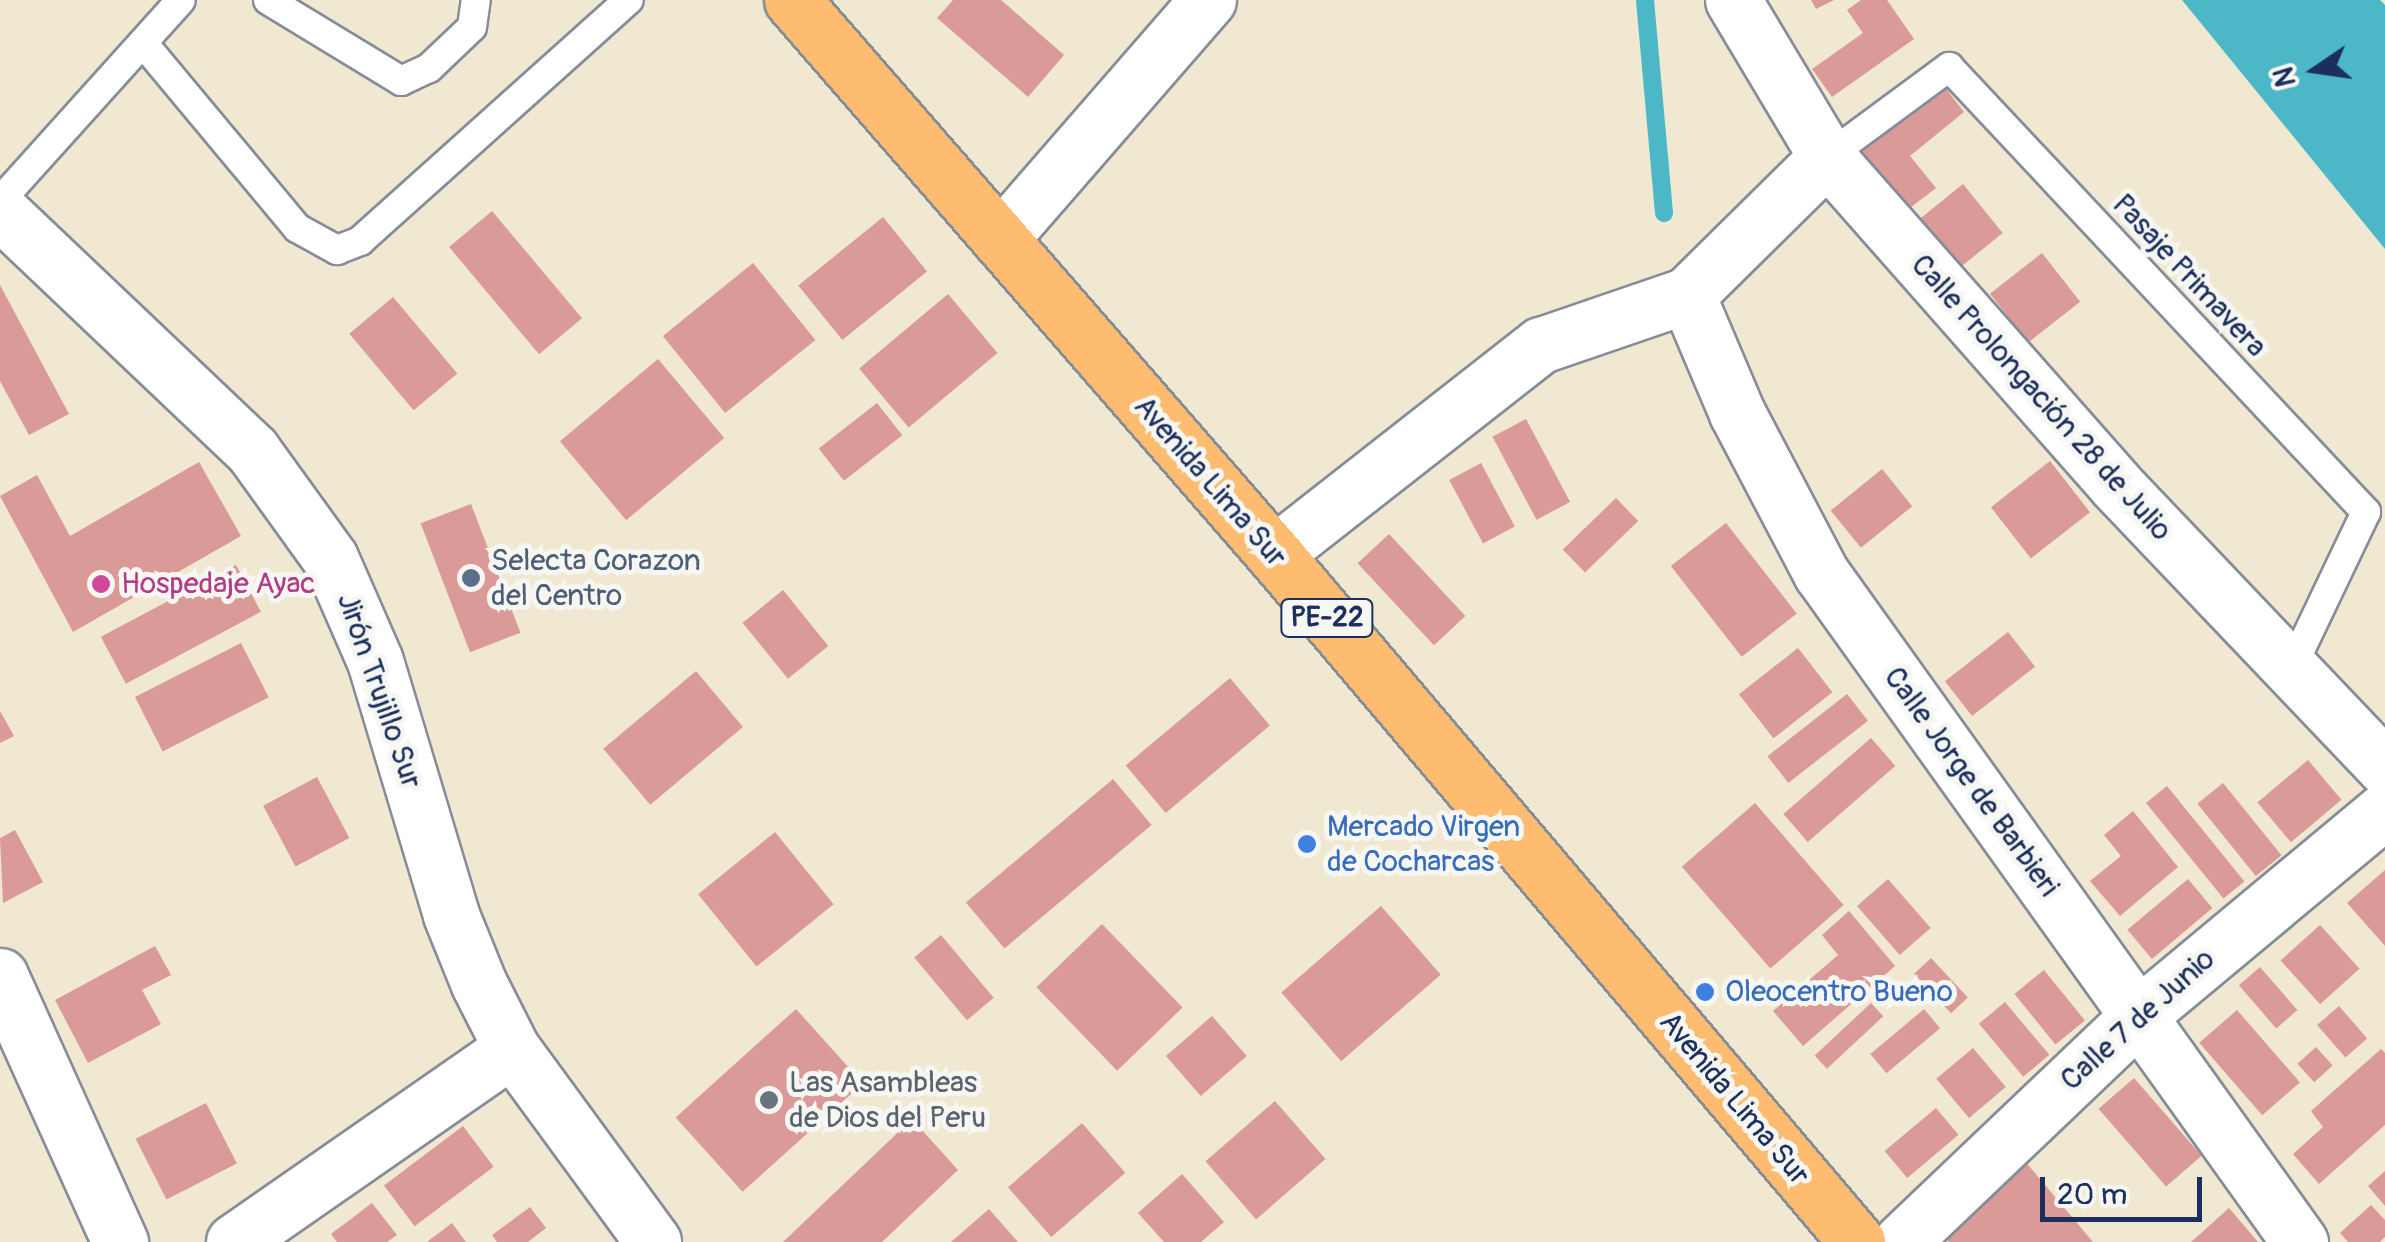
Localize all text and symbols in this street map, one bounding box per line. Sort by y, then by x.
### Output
north arrow [2265,20,2365,120]
text: N [2266,64,2304,90]
street label: Pasaje Primavera [2104,187,2274,365]
street label: Calle Prolongación 28 de Julio [1903,248,2179,548]
street label: Avenida Lima Sur [1126,389,1294,575]
place label: Selecta Corazon del Centro [491,543,701,614]
place label: Hospedaje Ayac [121,566,316,602]
marker: Selecta Corazon del Centro [460,567,482,589]
marker: Hospedaje Ayac [90,573,112,595]
street label: Jirón Trujillo Sur [329,589,429,793]
road number: PE-22 [1280,595,1374,641]
street label: Calle Jorge de Barbieri [1876,660,2066,904]
place label: Mercado Virgen de Cocharcas [1327,809,1520,880]
marker: Mercado Virgen de Cocharcas [1296,833,1318,855]
street label: Calle 7 de Junio [2054,942,2222,1098]
place label: Oleocentro Bueno [1725,974,1953,1010]
marker: Oleocentro Bueno [1694,981,1716,1003]
street label: Avenida Lima Sur [1651,1005,1817,1193]
place label: Las Asambleas de Dios del Peru [789,1065,986,1136]
marker: Las Asambleas de Dios del Peru [758,1089,780,1111]
scale bar [2045,1157,2208,1219]
text: 20 m [2057,1176,2127,1213]

